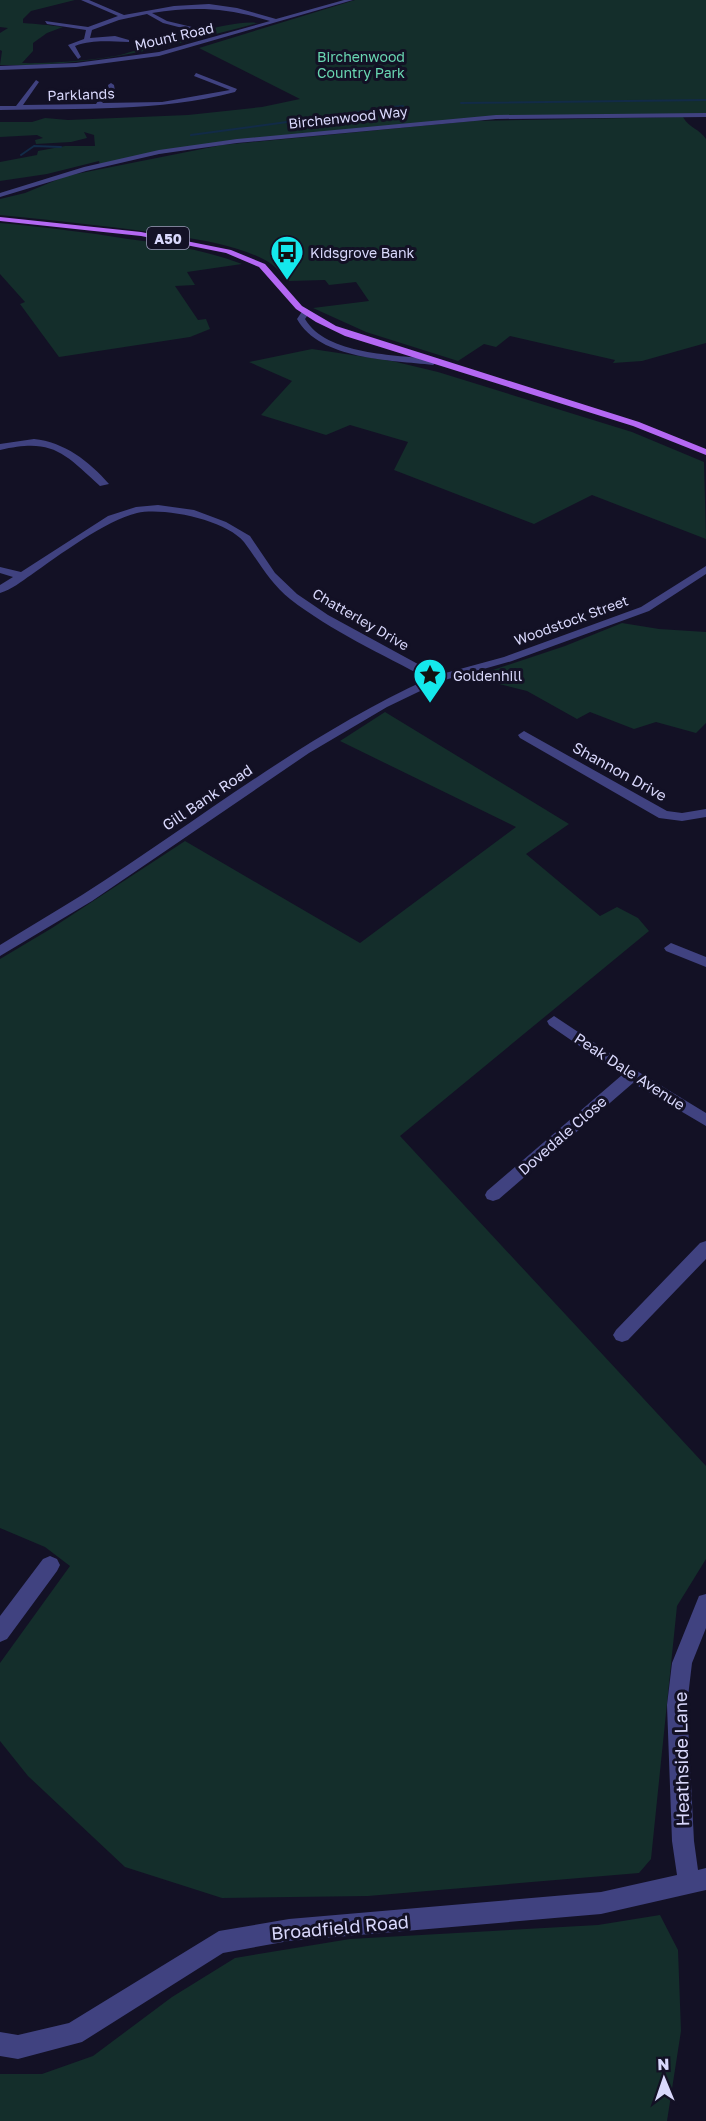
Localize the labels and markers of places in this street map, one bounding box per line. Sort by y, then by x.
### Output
bus stop icon: Kidsgrove Bank [269,234,305,281]
place label: Kidsgrove Bank [310,244,415,261]
place icon: Goldenhill [412,657,448,704]
place label: Goldenhill [453,667,522,684]

